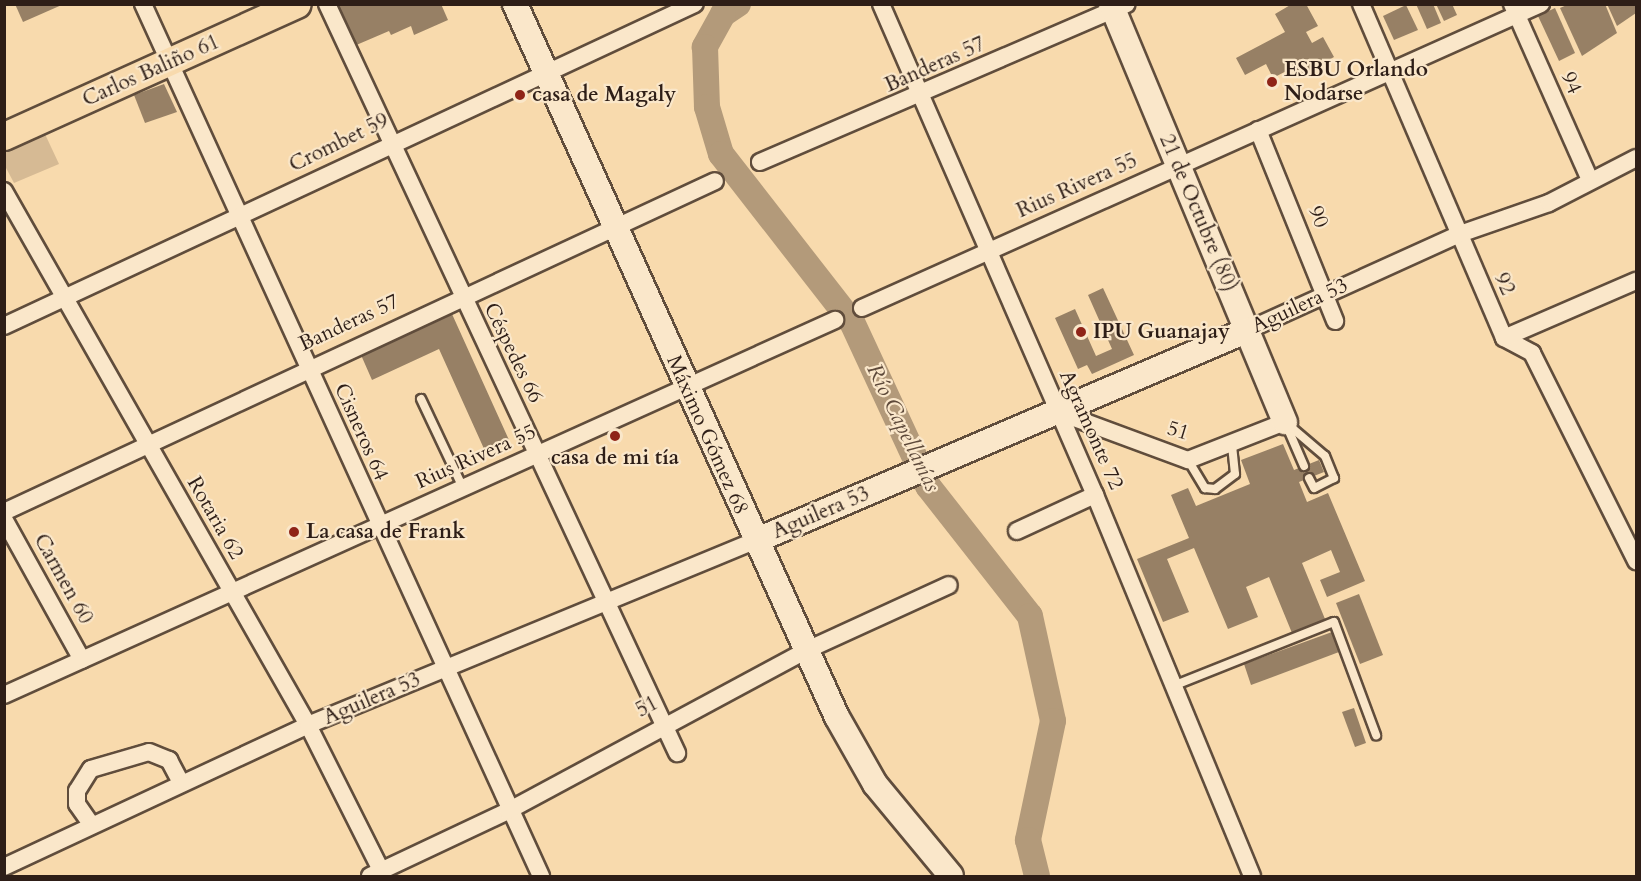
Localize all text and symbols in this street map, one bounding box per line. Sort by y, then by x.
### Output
street label: Carlos Baliño 61 [79,30,223,112]
street label: Banderas 57 [881,32,989,98]
place label: ESBU Orlando Nodarse [1284,57,1428,107]
street label: 94 [1555,68,1587,98]
marker: ESBU Orlando Nodarse [1265,75,1279,89]
place label: casa de Magaly [532,82,676,108]
marker: casa de Magaly [513,88,527,102]
street label: Crombet 59 [285,108,393,178]
street label: 21 de Octubre (80) [1154,131,1242,295]
street label: Rius Rivera 55 [1013,148,1141,224]
street label: 90 [1302,202,1334,232]
street label: 92 [1488,269,1520,299]
street label: Aguilera 53 [1248,273,1352,339]
street label: Banderas 57 [295,289,403,357]
street label: Céspedes 66 [478,299,548,407]
place label: IPU Guanajay [1093,319,1230,345]
marker: IPU Guanajay [1074,325,1088,339]
street label: Máximo Gómez 68 [661,351,753,519]
water label: Río Capellanías [861,360,945,496]
street label: Agramonte 72 [1053,366,1129,494]
street label: Cisneros 64 [328,380,394,484]
street label: 51 [1164,416,1192,446]
street label: Rius Rivera 55 [412,419,540,495]
marker: casa de mi tía [608,429,622,443]
place label: casa de mi tía [551,445,679,471]
street label: Rotaria 62 [181,472,249,564]
street label: Aguilera 53 [769,481,873,545]
place label: La casa de Frank [306,519,465,545]
marker: La casa de Frank [287,525,301,539]
street label: Carmen 60 [28,530,98,628]
street label: Aguilera 53 [320,667,424,731]
street label: 51 [632,691,662,723]

